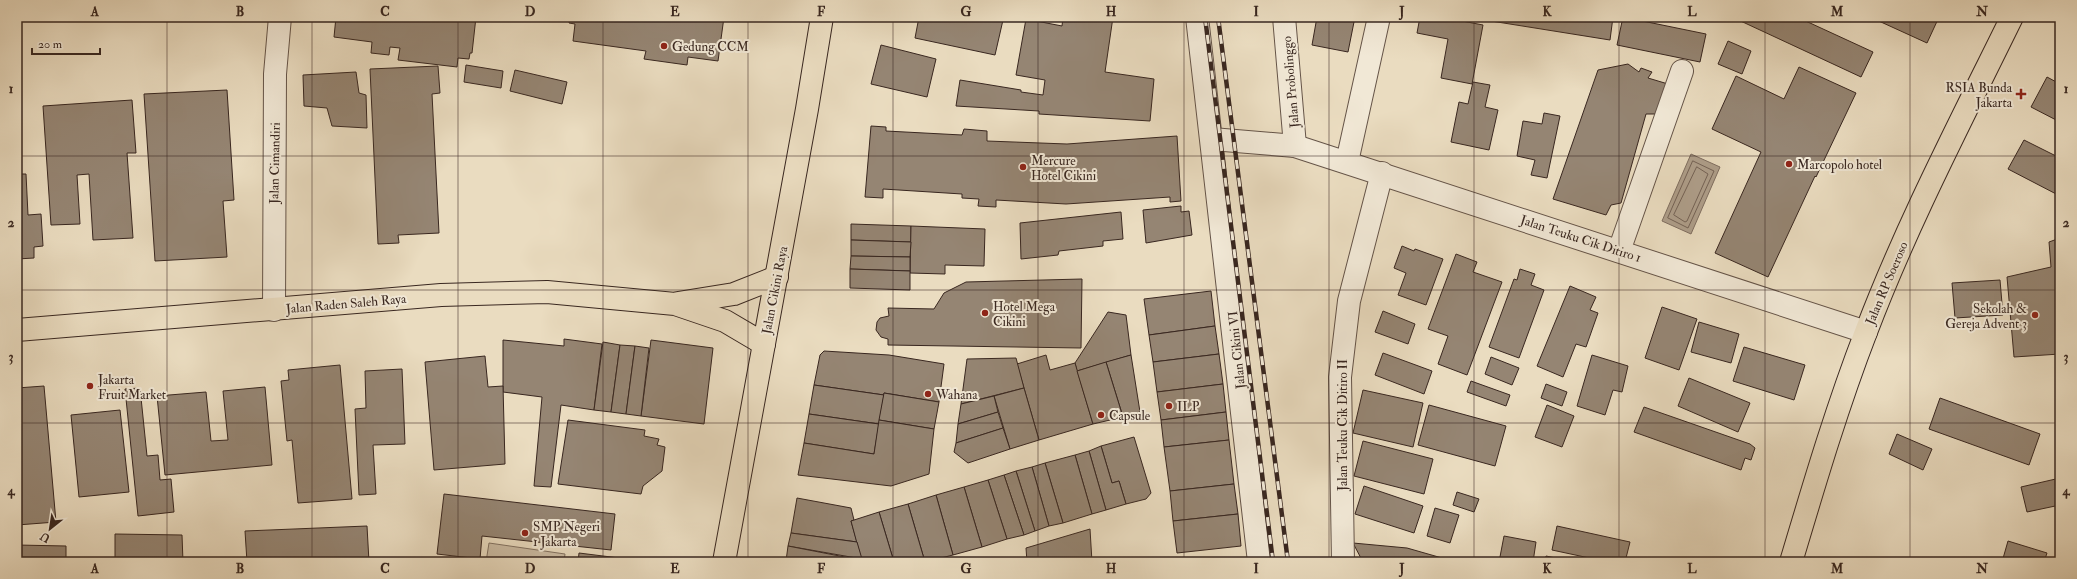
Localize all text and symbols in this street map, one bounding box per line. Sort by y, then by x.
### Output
text: A [90,4,100,20]
text: B [236,4,244,20]
text: C [380,4,390,20]
text: D [525,4,536,20]
text: E [670,4,680,20]
text: F [817,4,826,20]
text: G [961,4,972,20]
text: H [1106,4,1117,20]
text: I [1253,4,1259,20]
text: J [1398,4,1405,21]
text: K [1542,4,1552,20]
text: L [1687,4,1697,20]
text: M [1830,4,1844,20]
text: N [1975,4,1988,20]
scale bar [32,30,100,56]
street label: Jalan Probolinggo [1279,35,1303,129]
text: 20 m [38,37,63,52]
place label: Gedung CCM [672,39,749,55]
marker: Gedung CCM [659,41,669,51]
place label: RSIA Bunda Jakarta [1946,80,2013,111]
text: 1 [9,81,14,97]
text: 1 [2064,81,2069,97]
marker: RSIA Bunda Jakarta [2015,88,2027,100]
street label: Jalan Cimandiri [266,122,284,205]
place label: Mercure Hotel Cikini [1031,153,1097,184]
place label: Marcopolo hotel [1797,157,1883,174]
marker: Marcopolo hotel [1784,159,1794,169]
marker: Mercure Hotel Cikini [1018,162,1028,172]
street label: Jalan Teuku Cik Ditiro 1 [1517,212,1643,266]
text: 2 [8,215,15,231]
text: 2 [2063,215,2070,231]
street label: Jalan RP Soeroso [1862,239,1912,328]
street label: Jalan Cikini Raya [758,244,792,337]
street label: Jalan Raden Saleh Raya [284,291,408,318]
place label: Hotel Mega Cikini [993,299,1056,330]
place label: Sekolah & Gereja Advent 3 [1945,301,2027,332]
marker: Hotel Mega Cikini [980,308,990,318]
street label: Jalan Cikini VI [1225,310,1249,391]
marker: Sekolah & Gereja Advent 3 [2030,310,2040,320]
text: 3 [9,349,14,365]
text: 3 [2064,349,2069,365]
street label: Jalan Teuku Cik Ditiro II [1335,359,1351,492]
place label: Jakarta Fruit Market [97,372,166,403]
marker: Jakarta Fruit Market [85,381,95,391]
place label: Wahana [935,387,978,403]
marker: Wahana [923,389,933,399]
place label: ILP [1177,399,1200,415]
marker: ILP [1164,401,1174,411]
place label: Capsule [1109,408,1151,425]
marker: Capsule [1096,410,1106,420]
text: 4 [6,483,15,499]
text: 4 [2061,483,2070,499]
north arrow [30,509,70,549]
place label: SMP Negeri 1 Jakarta [533,519,601,550]
marker: SMP Negeri 1 Jakarta [520,528,530,538]
text: U [37,529,52,545]
text: A [90,561,100,577]
text: B [236,561,244,577]
text: C [380,561,390,577]
text: D [525,561,536,577]
text: E [670,561,680,577]
text: F [817,561,826,577]
text: G [961,561,972,577]
text: H [1106,561,1117,577]
text: I [1253,561,1259,577]
text: J [1398,561,1405,578]
text: K [1542,561,1552,577]
text: L [1687,561,1697,577]
text: M [1830,561,1844,577]
text: N [1975,561,1988,577]

